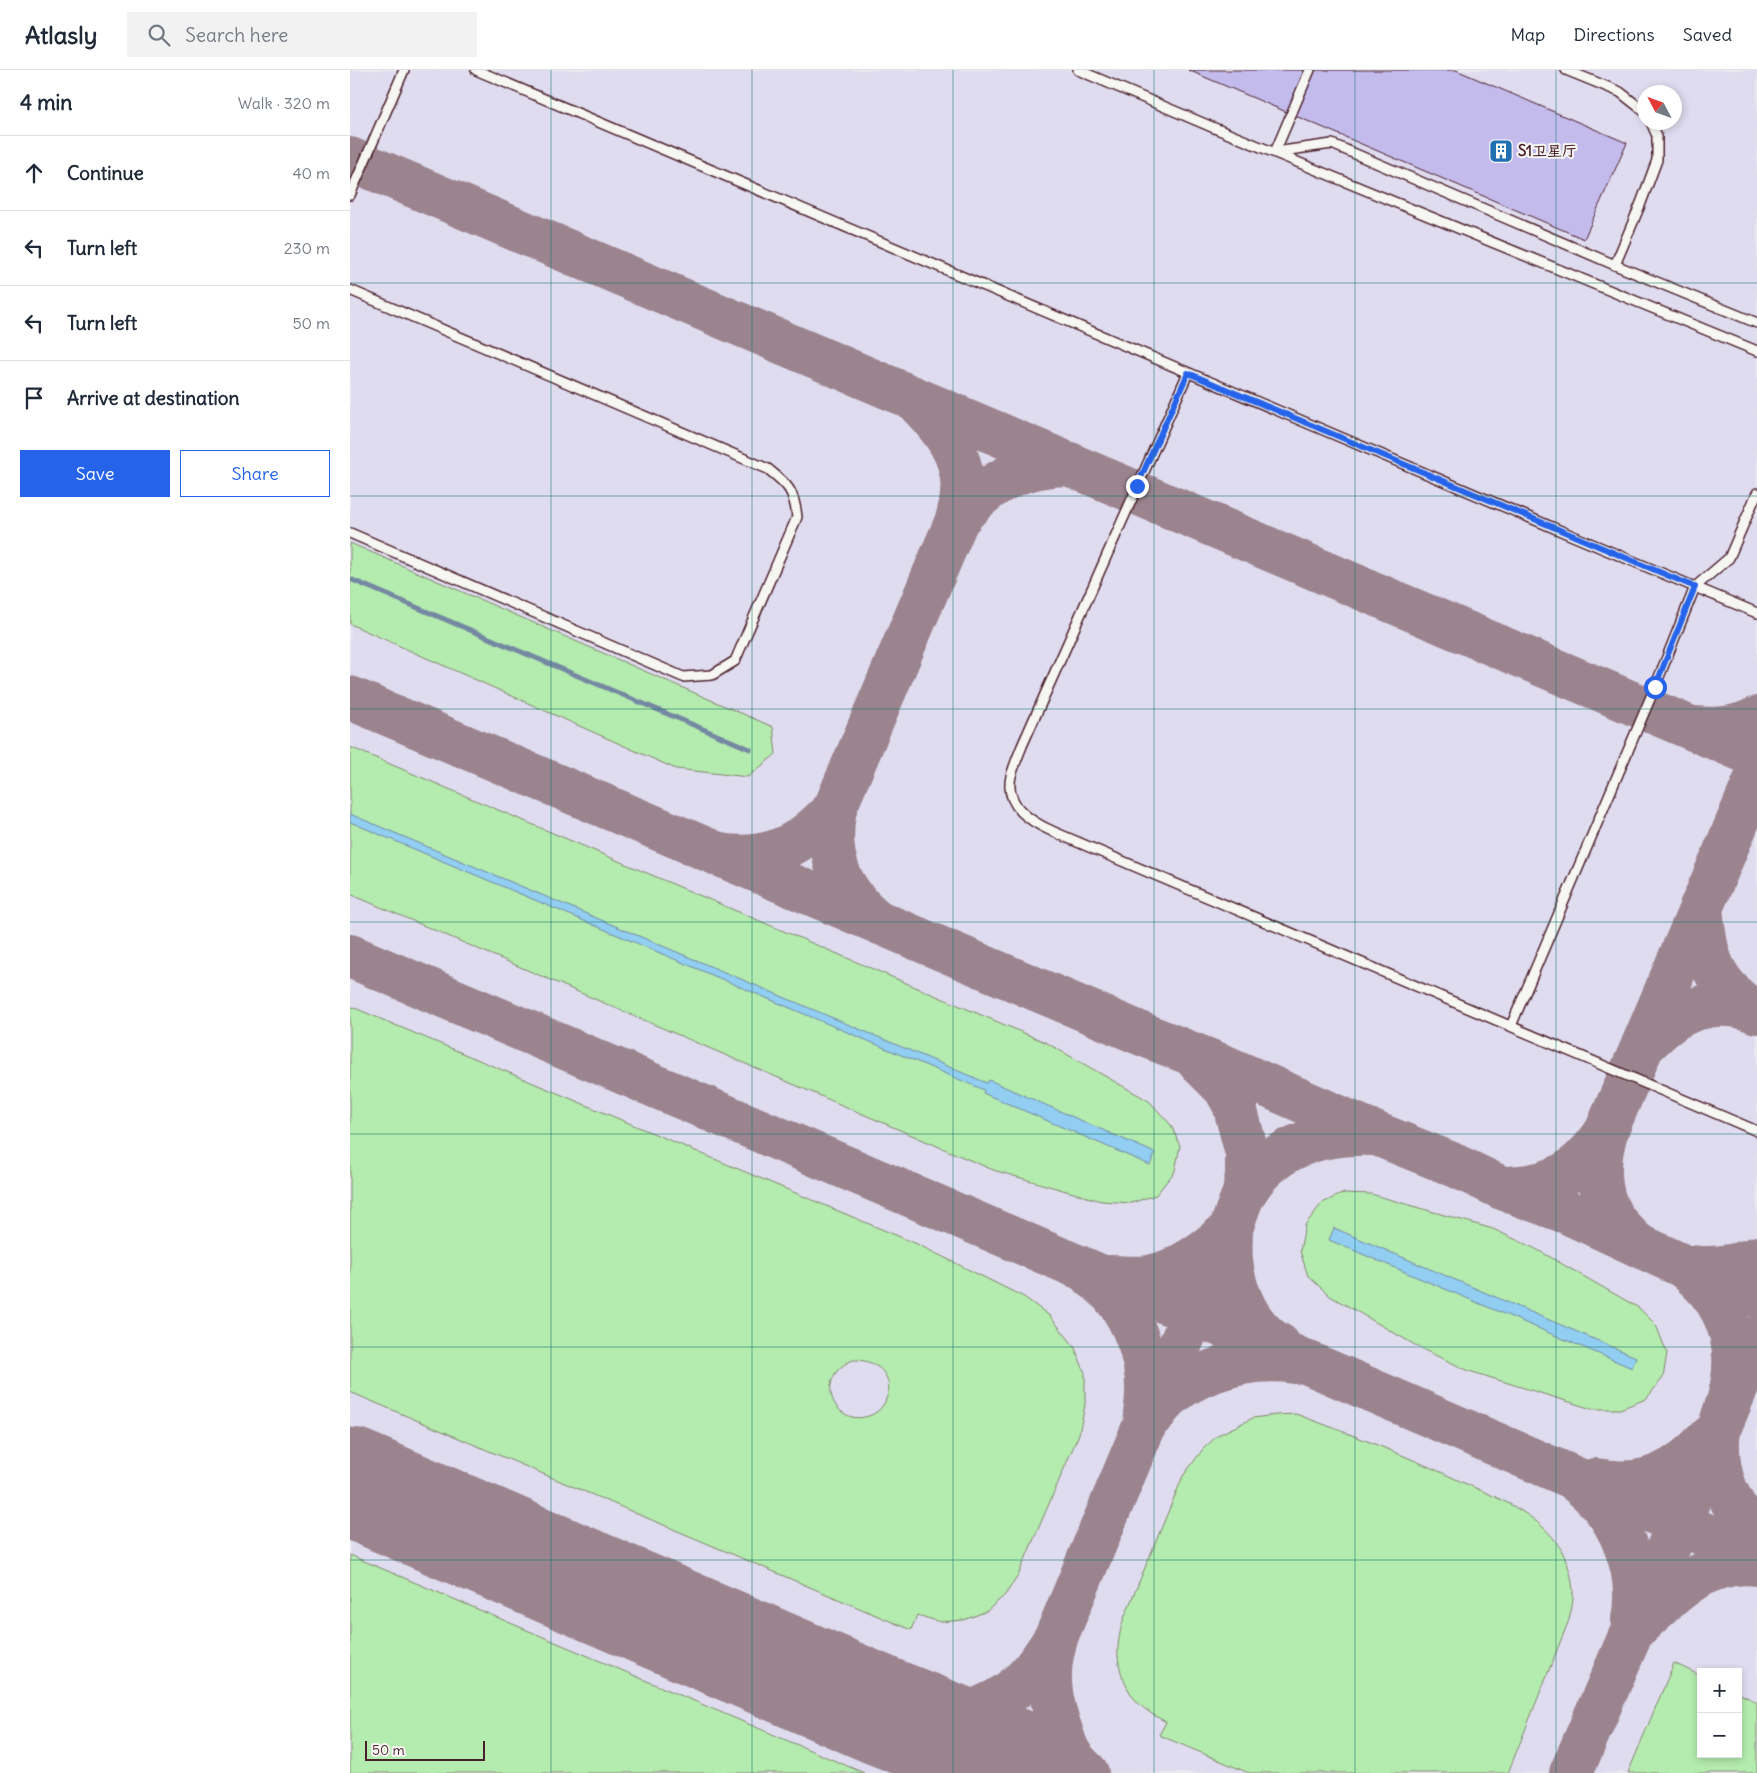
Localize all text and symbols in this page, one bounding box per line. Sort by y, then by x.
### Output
search box [127,12,477,57]
text: Atlasly [25,20,97,50]
icon: search [145,21,173,49]
text: Search here [185,23,288,47]
text: Map [1510,23,1545,46]
text: Directions [1573,23,1655,46]
text: Saved [1683,23,1732,46]
north arrow [1637,85,1682,130]
text: 4 min [20,89,72,116]
text: Walk · 320 m [238,93,330,113]
building icon: S1卫星厅 [1488,138,1514,164]
place label: S1卫星厅 [1518,141,1577,160]
icon: ahead [20,159,48,187]
text: Continue [67,161,144,185]
text: 40 m [292,163,330,183]
icon: left [20,234,48,262]
text: Turn left [67,236,137,260]
text: 230 m [284,238,330,258]
icon: left [20,309,48,337]
text: Turn left [67,311,137,335]
text: 50 m [292,313,330,333]
icon: arrive [20,384,48,412]
text: Arrive at destination [67,386,240,410]
button: Save [20,450,170,497]
button: Share [180,450,330,497]
route end [1126,475,1149,498]
route start [1644,676,1667,699]
map controls [1697,1668,1742,1758]
button: + [1697,1668,1742,1713]
button: − [1697,1713,1742,1758]
scale bar [365,1738,485,1761]
text: 50 m [372,1741,405,1759]

